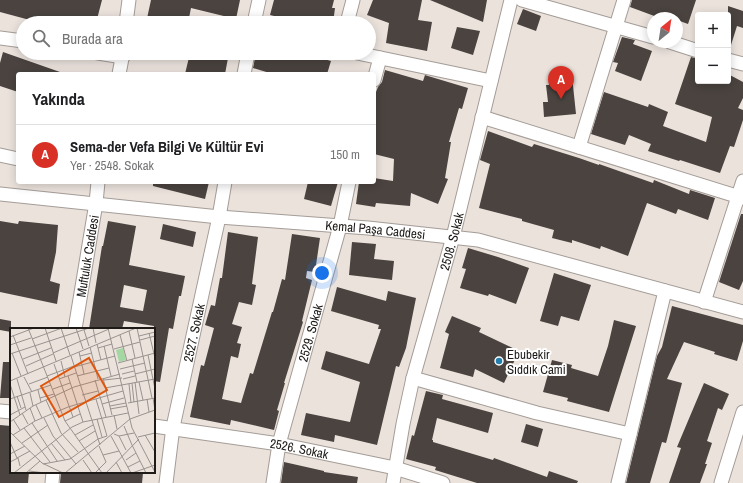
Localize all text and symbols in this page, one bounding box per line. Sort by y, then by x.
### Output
north arrow [647,12,683,48]
map controls [695,12,731,84]
button: + [695,12,731,48]
search box [16,16,376,60]
icon: search [30,27,52,49]
text: Burada ara [62,28,123,49]
button: − [695,48,731,84]
pin: A [548,66,574,99]
text: Yakında [32,87,85,110]
text: Sema-der Vefa Bilgi Ve Kültür Evi [70,136,264,157]
text: A [41,146,49,163]
text: 150 m [330,146,360,163]
text: Yer · 2548. Sokak [70,157,154,174]
street label: 2508. Sokak [435,210,467,272]
street label: Muftuluk Caddesi [72,214,102,298]
street label: Kemal Paşa Caddesi [325,216,426,243]
your location [312,263,332,283]
street label: 2527. Sokak [179,301,208,363]
street label: 2529. Sokak [294,301,326,364]
inset map [10,328,155,473]
place label: Ebubekir Sıddık Cami [507,346,566,378]
marker: Ebubekir Sıddık Cami [494,356,504,366]
street label: 2526. Sokak [269,434,331,463]

